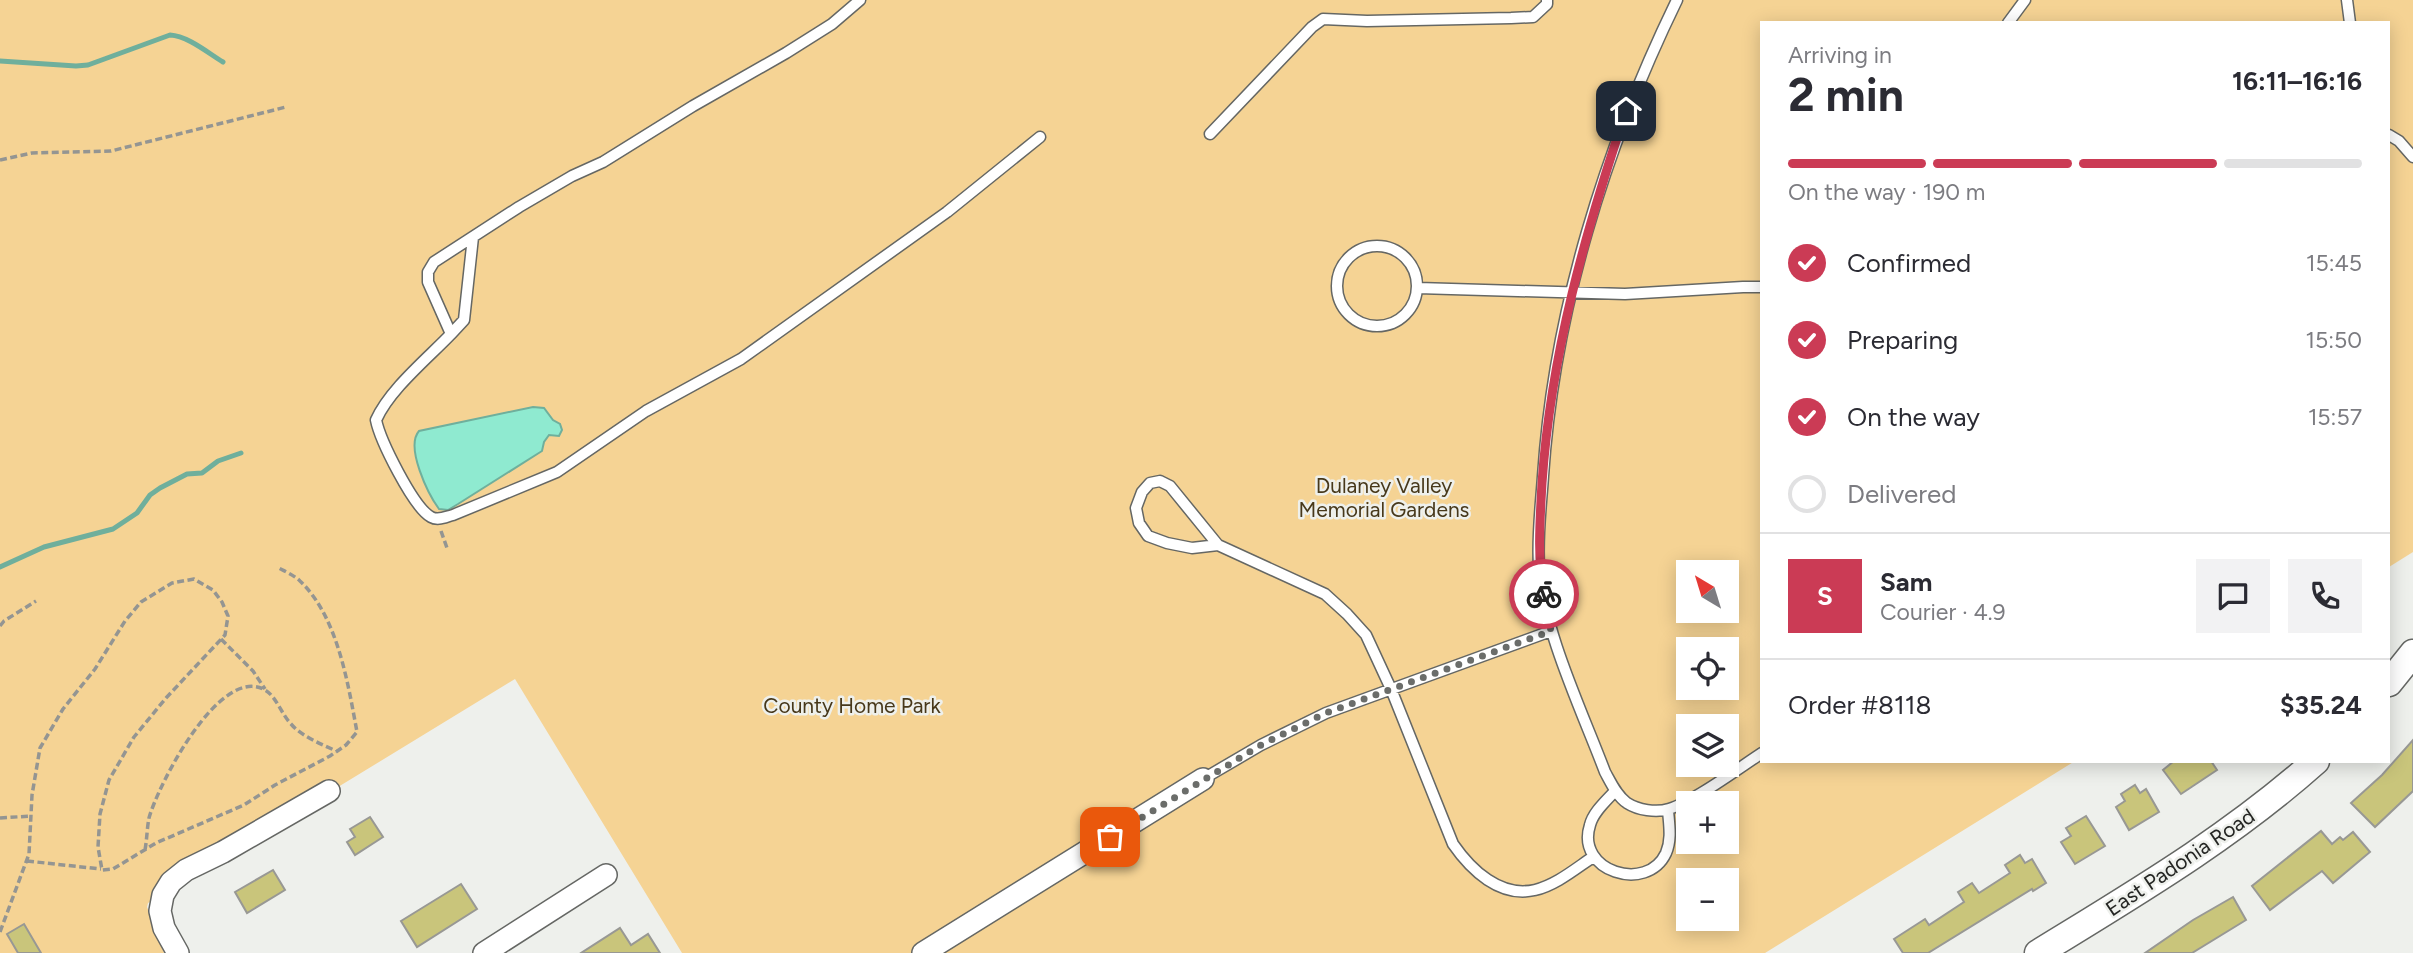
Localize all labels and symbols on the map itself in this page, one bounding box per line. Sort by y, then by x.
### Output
pin [1596,81,1656,141]
park label: Dulaney Valley Memorial Gardens [1299,473,1469,522]
courier [1509,559,1579,629]
north arrow [1676,560,1740,623]
park label: County Home Park [763,693,941,718]
street label: East Padonia Road [2101,803,2259,921]
pin [1080,807,1140,867]

